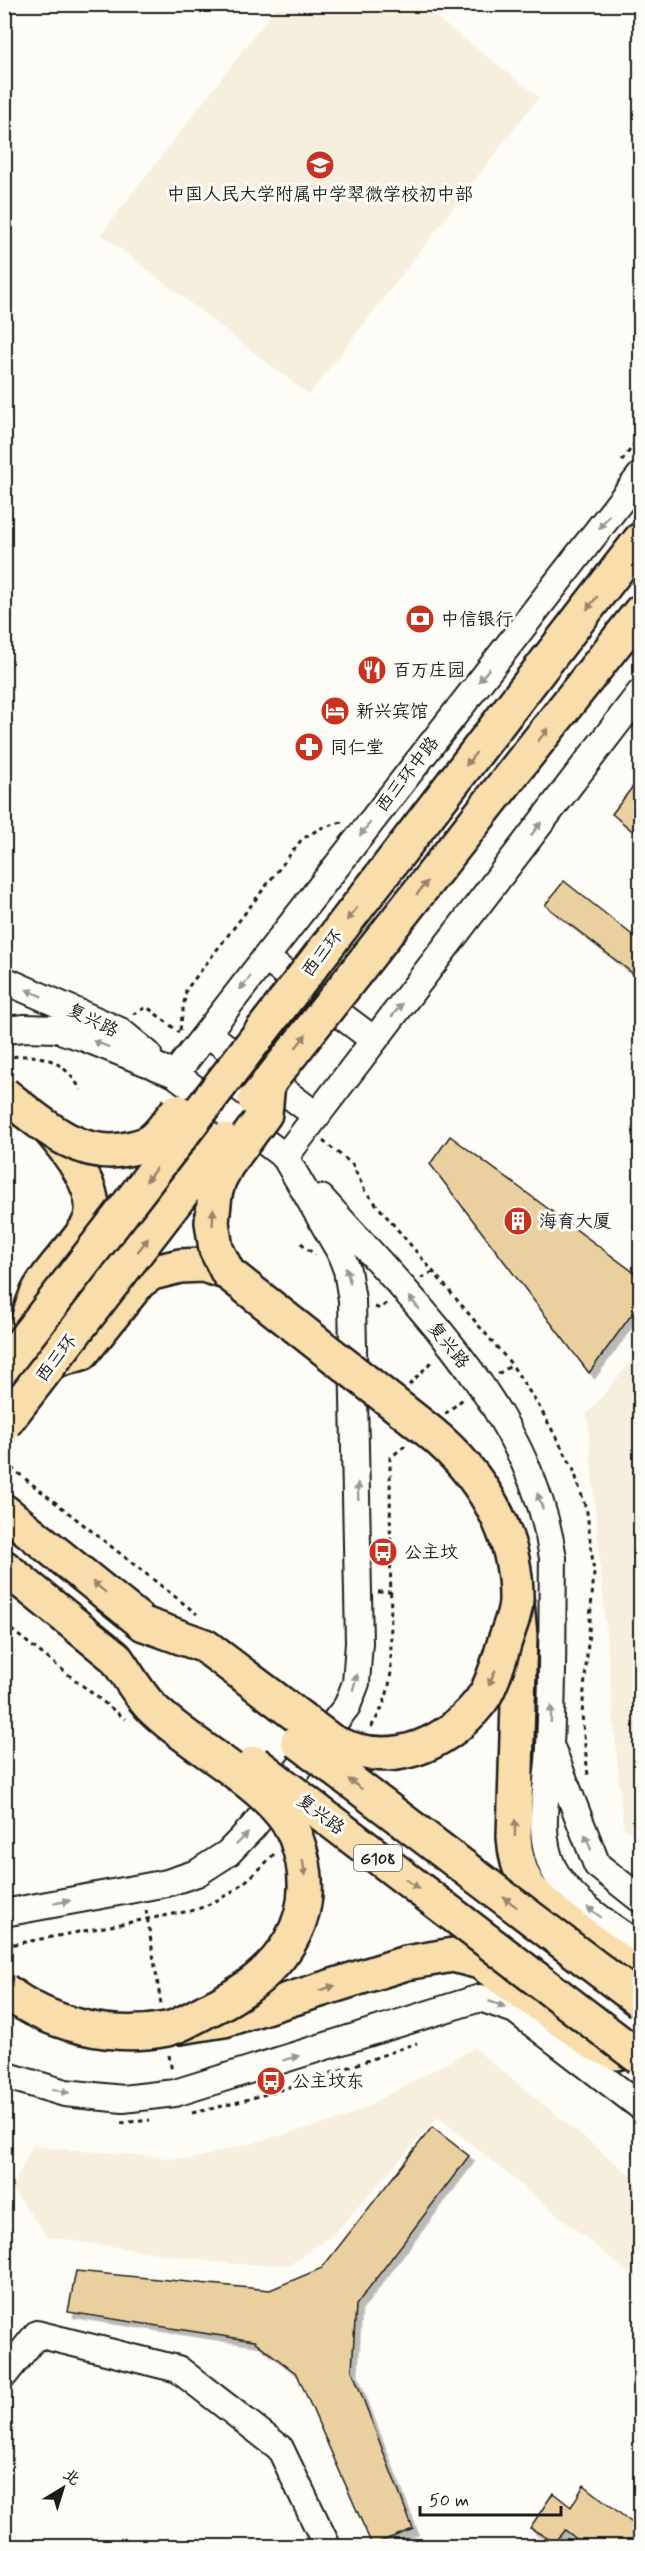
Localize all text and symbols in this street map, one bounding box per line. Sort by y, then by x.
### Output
school or university icon: 中国人民大学附属中学翠微学校初中部 [304,149,336,181]
place label: 中国人民大学附属中学翠微学校初中部 [167,183,473,207]
one-way arrow [599,514,611,529]
one-way arrow [585,595,598,611]
bank icon: 中信银行 [404,603,436,635]
place label: 中信银行 [441,608,513,632]
restaurant icon: 百万庄园 [356,654,388,686]
place label: 百万庄园 [393,659,465,683]
one-way arrow [479,668,491,683]
hotel icon: 新兴宾馆 [319,695,351,727]
place label: 新兴宾馆 [356,700,428,724]
one-way arrow [537,727,550,743]
pharmacy icon: 同仁堂 [293,731,325,763]
street label: 西三环中路 [371,732,445,817]
place label: 同仁堂 [330,736,384,760]
one-way arrow [464,751,477,767]
one-way arrow [358,821,371,837]
one-way arrow [529,822,541,837]
one-way arrow [416,880,429,896]
one-way arrow [346,905,358,921]
street label: 西三环 [297,925,349,982]
one-way arrow [239,975,252,991]
one-way arrow [25,988,43,998]
street label: 复兴路 [63,998,122,1044]
one-way arrow [390,1003,402,1018]
one-way arrow [295,1033,308,1049]
one-way arrow [92,1039,110,1049]
one-way arrow [145,1167,158,1183]
building icon: 海育大厦 [502,1205,534,1237]
one-way arrow [209,1208,218,1227]
place label: 海育大厦 [539,1210,611,1234]
one-way arrow [137,1237,149,1253]
one-way arrow [343,1266,352,1284]
one-way arrow [408,1296,421,1311]
street label: 复兴路 [422,1317,475,1374]
street label: 西三环 [31,1330,83,1387]
one-way arrow [353,1481,362,1500]
one-way arrow [534,1492,544,1510]
bus stop icon: 公主坟 [367,1536,399,1568]
place label: 公主坟 [404,1541,458,1565]
one-way arrow [91,1581,106,1594]
one-way arrow [487,1670,497,1688]
one-way arrow [351,1673,361,1691]
one-way arrow [546,1704,556,1723]
one-way arrow [347,1778,363,1790]
street label: 复兴路 [292,1789,349,1841]
one-way arrow [510,1818,519,1837]
one-way arrow [234,1832,248,1846]
one-way arrow [583,1833,592,1851]
road number: G108 [354,1845,402,1871]
one-way arrow [300,1858,309,1877]
one-way arrow [404,1877,420,1890]
one-way arrow [503,1896,518,1908]
one-way arrow [53,1897,72,1906]
one-way arrow [586,1907,601,1919]
one-way arrow [318,1983,336,1992]
one-way arrow [488,2000,506,2009]
one-way arrow [282,2052,300,2062]
bus stop icon: 公主坟东 [255,2065,287,2097]
place label: 公主坟东 [292,2070,364,2094]
one-way arrow [51,2086,70,2096]
north arrow [33,2458,93,2518]
text: 北 [59,2464,84,2491]
scale bar [420,2479,561,2517]
text: 50 m [429,2489,469,2513]

